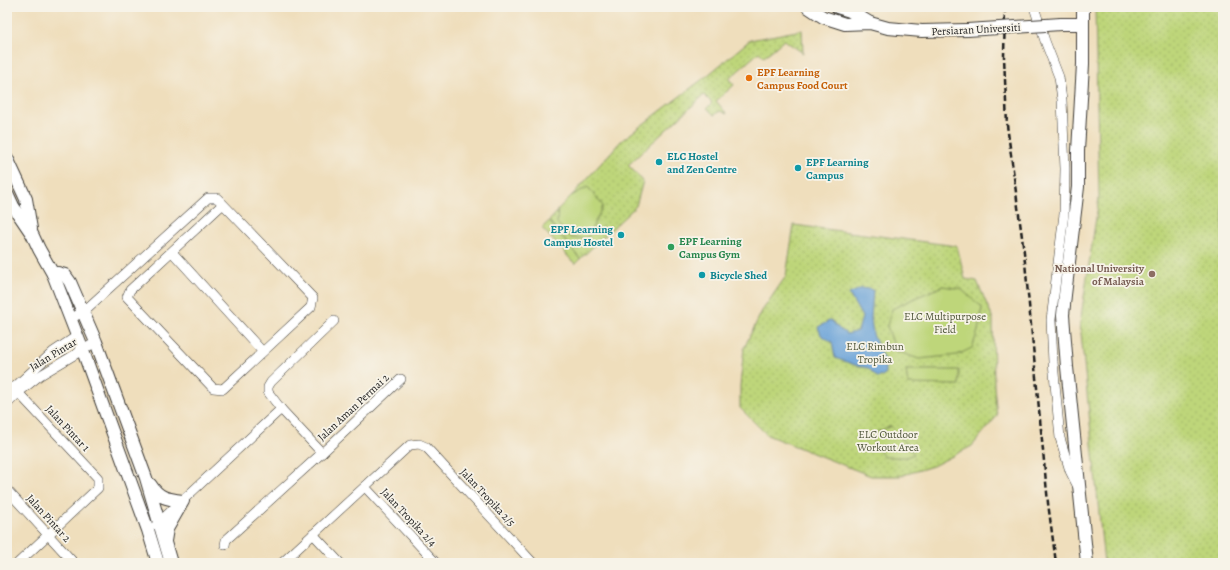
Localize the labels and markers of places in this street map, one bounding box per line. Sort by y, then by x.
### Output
place label: EPF Learning Campus Food Court [757,65,848,93]
marker: EPF Learning Campus Food Court [744,73,754,83]
place label: ELC Hostel and Zen Centre [667,149,737,177]
place label: EPF Learning Campus [806,155,869,183]
marker: ELC Hostel and Zen Centre [654,157,664,167]
marker: EPF Learning Campus [793,163,803,173]
place label: EPF Learning Campus Hostel [544,222,613,250]
marker: EPF Learning Campus Hostel [616,230,626,240]
place label: EPF Learning Campus Gym [679,234,742,262]
marker: EPF Learning Campus Gym [666,242,676,252]
place label: National University of Malaysia [1055,261,1145,289]
place label: Bicycle Shed [710,268,767,283]
marker: National University of Malaysia [1147,269,1157,279]
marker: Bicycle Shed [697,270,707,280]

